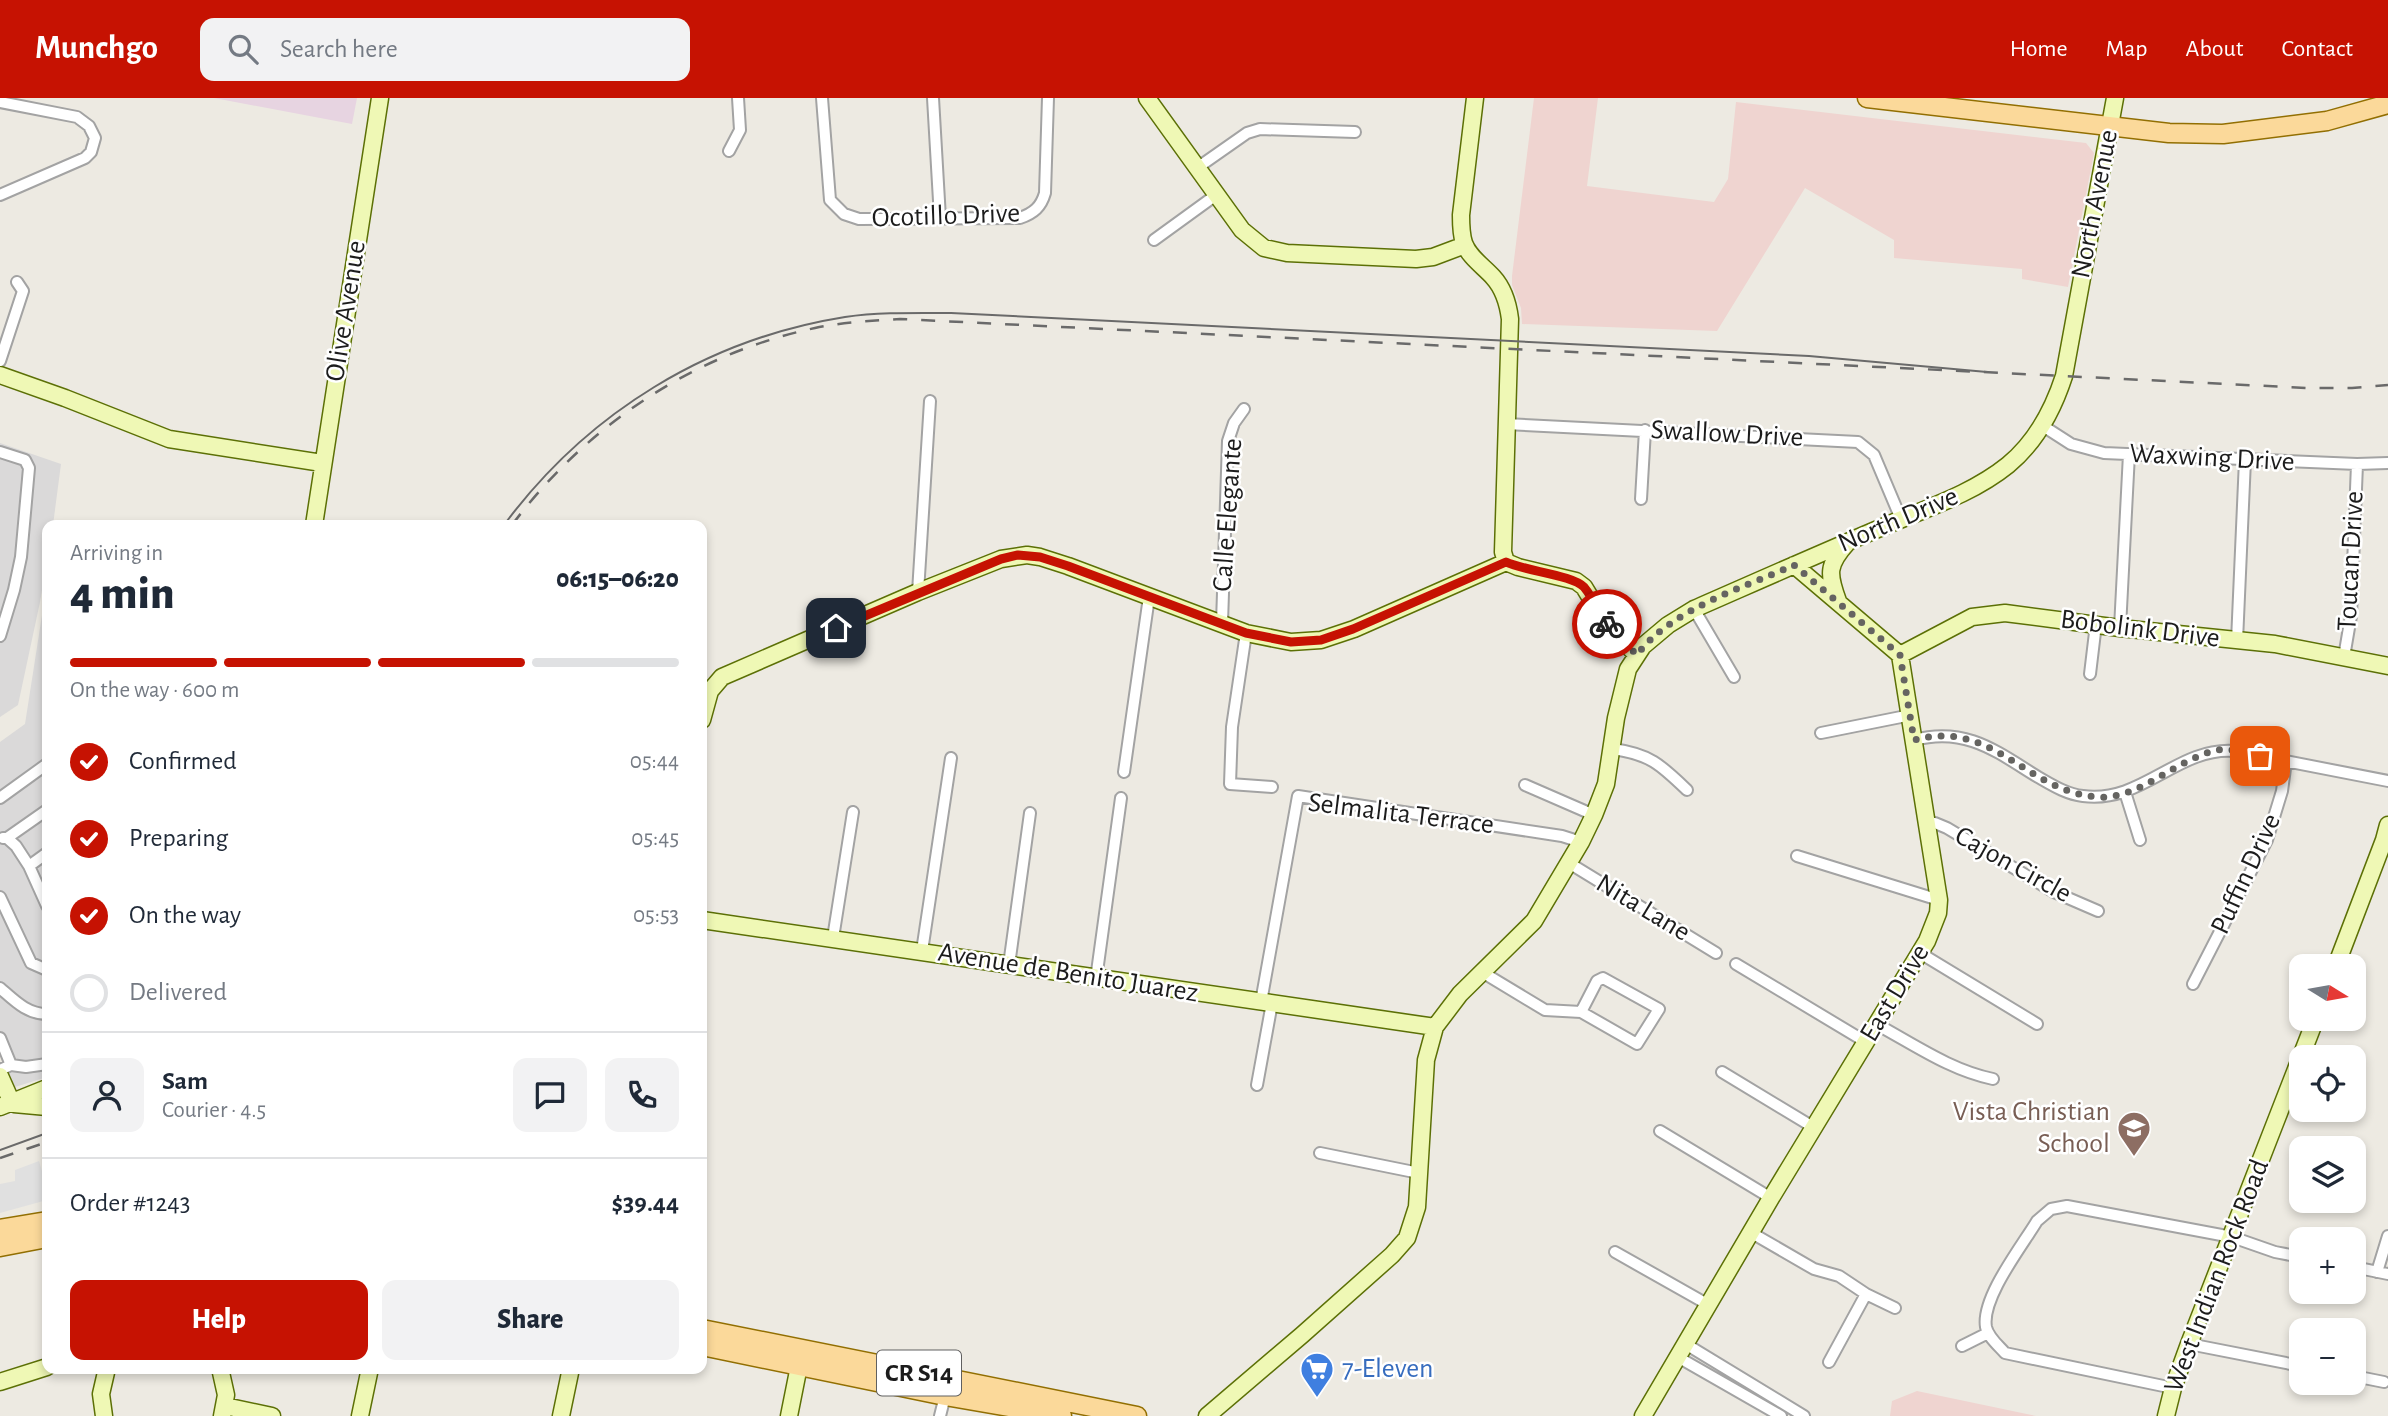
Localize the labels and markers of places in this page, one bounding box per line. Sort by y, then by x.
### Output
pin [806,598,866,658]
pin [2230,726,2290,786]
place label: Vista Christian School [1953,1098,2110,1158]
school or university icon: Vista Christian School [2115,1109,2153,1158]
supermarket icon: 7-Eleven [1298,1350,1336,1399]
place label: 7-Eleven [1342,1355,1434,1383]

